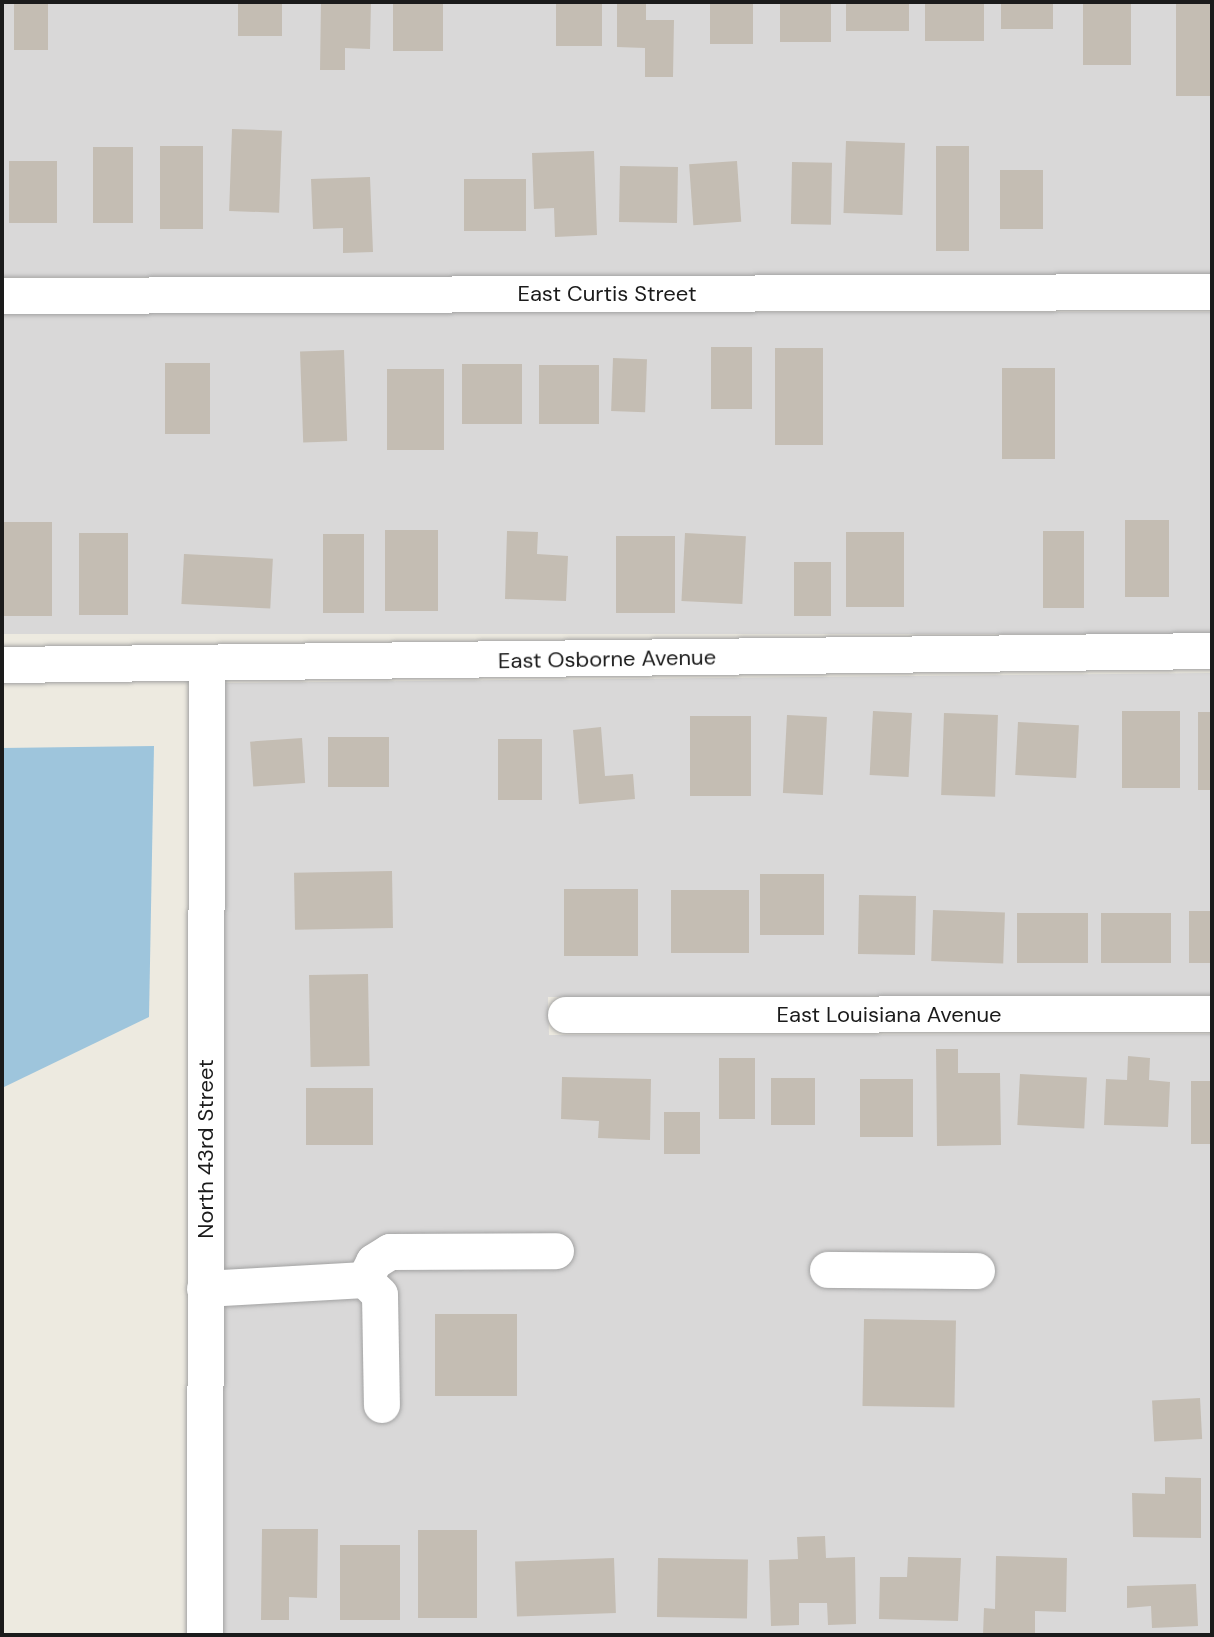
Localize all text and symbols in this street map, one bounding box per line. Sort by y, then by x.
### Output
street label: East Curtis Street [517,281,697,307]
street label: East Osborne Avenue [498,644,716,674]
street label: East Louisiana Avenue [777,1002,1001,1028]
street label: North 43rd Street [193,1059,219,1239]

